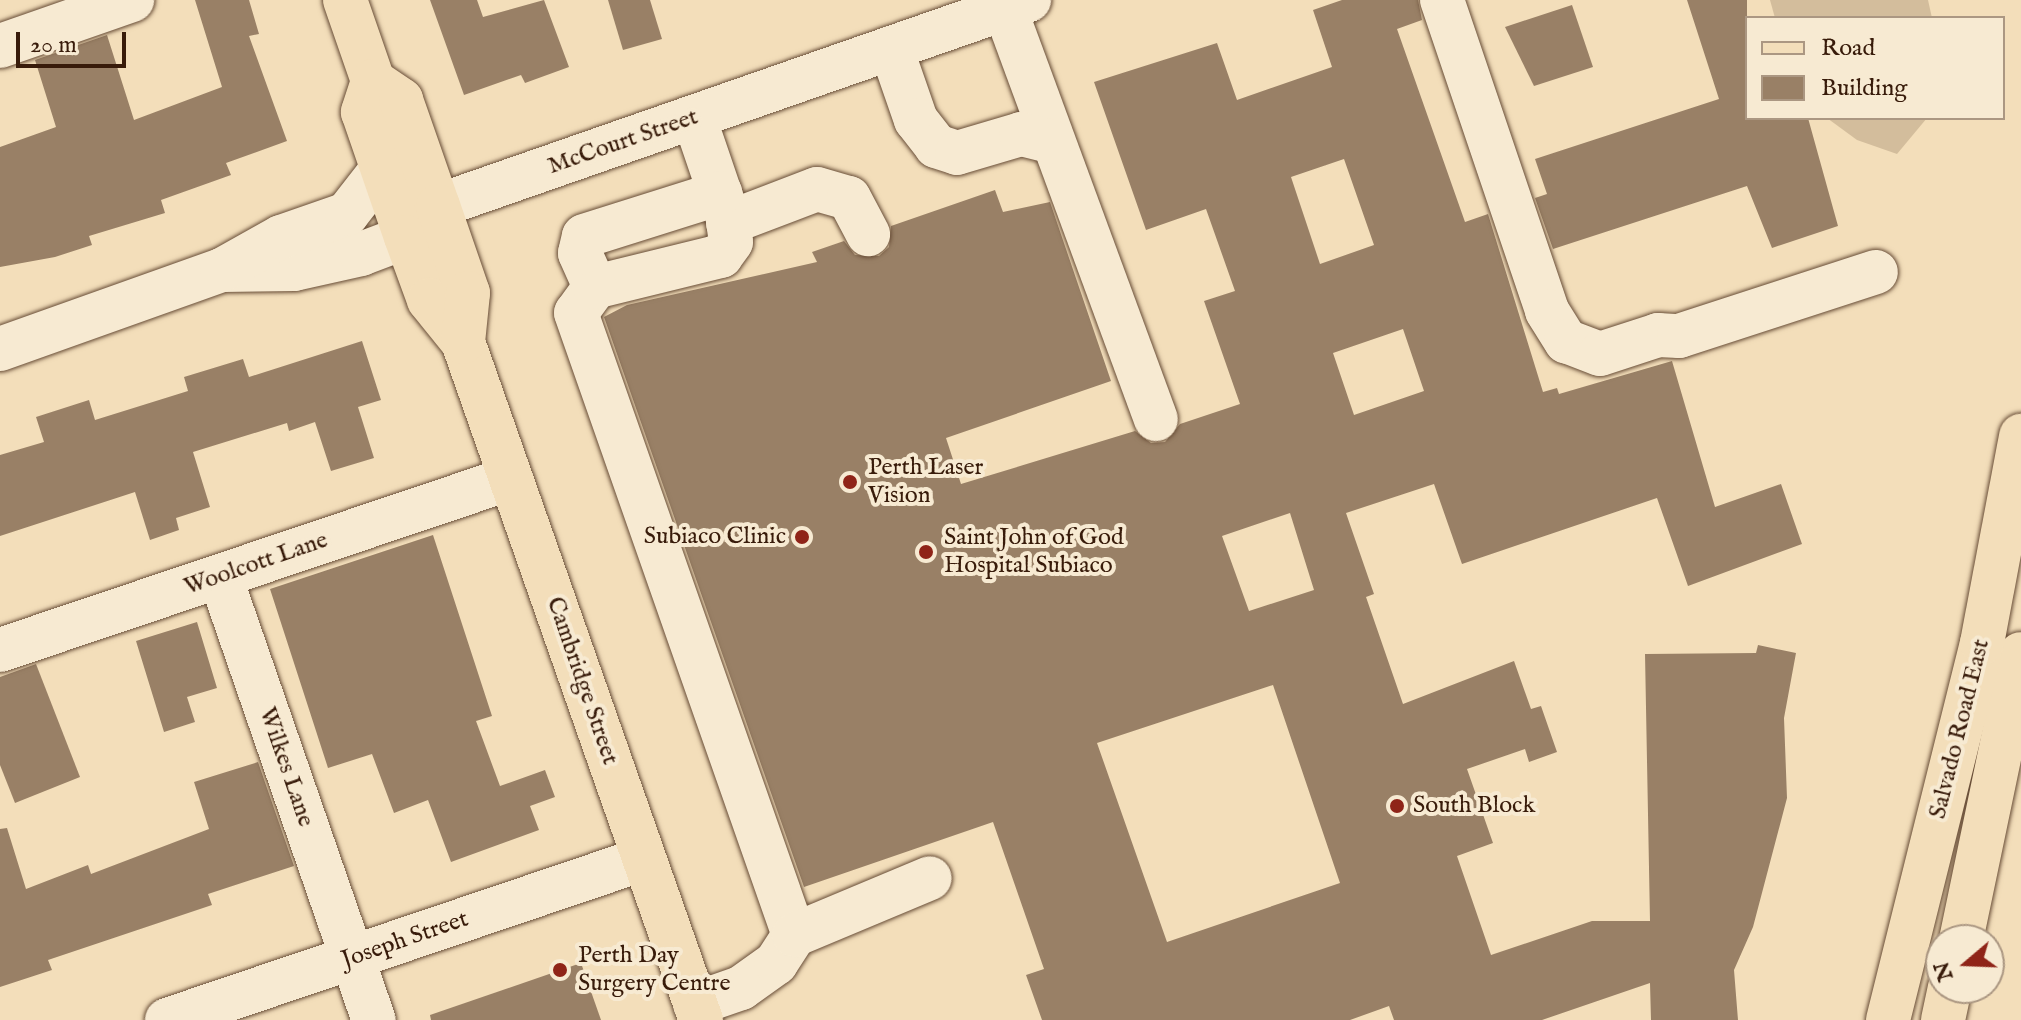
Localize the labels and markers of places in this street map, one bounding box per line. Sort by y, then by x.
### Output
place label: Perth Laser Vision [868,454,983,510]
marker: Perth Laser Vision [839,471,861,493]
place label: Subiaco Clinic [644,523,786,551]
place label: Saint John of God Hospital Subiaco [944,524,1124,580]
marker: Subiaco Clinic [793,528,811,546]
marker: Saint John of God Hospital Subiaco [915,541,937,563]
place label: South Block [1413,792,1535,820]
marker: South Block [1388,797,1406,815]
place label: Perth Day Surgery Centre [578,942,730,998]
marker: Perth Day Surgery Centre [549,959,571,981]

